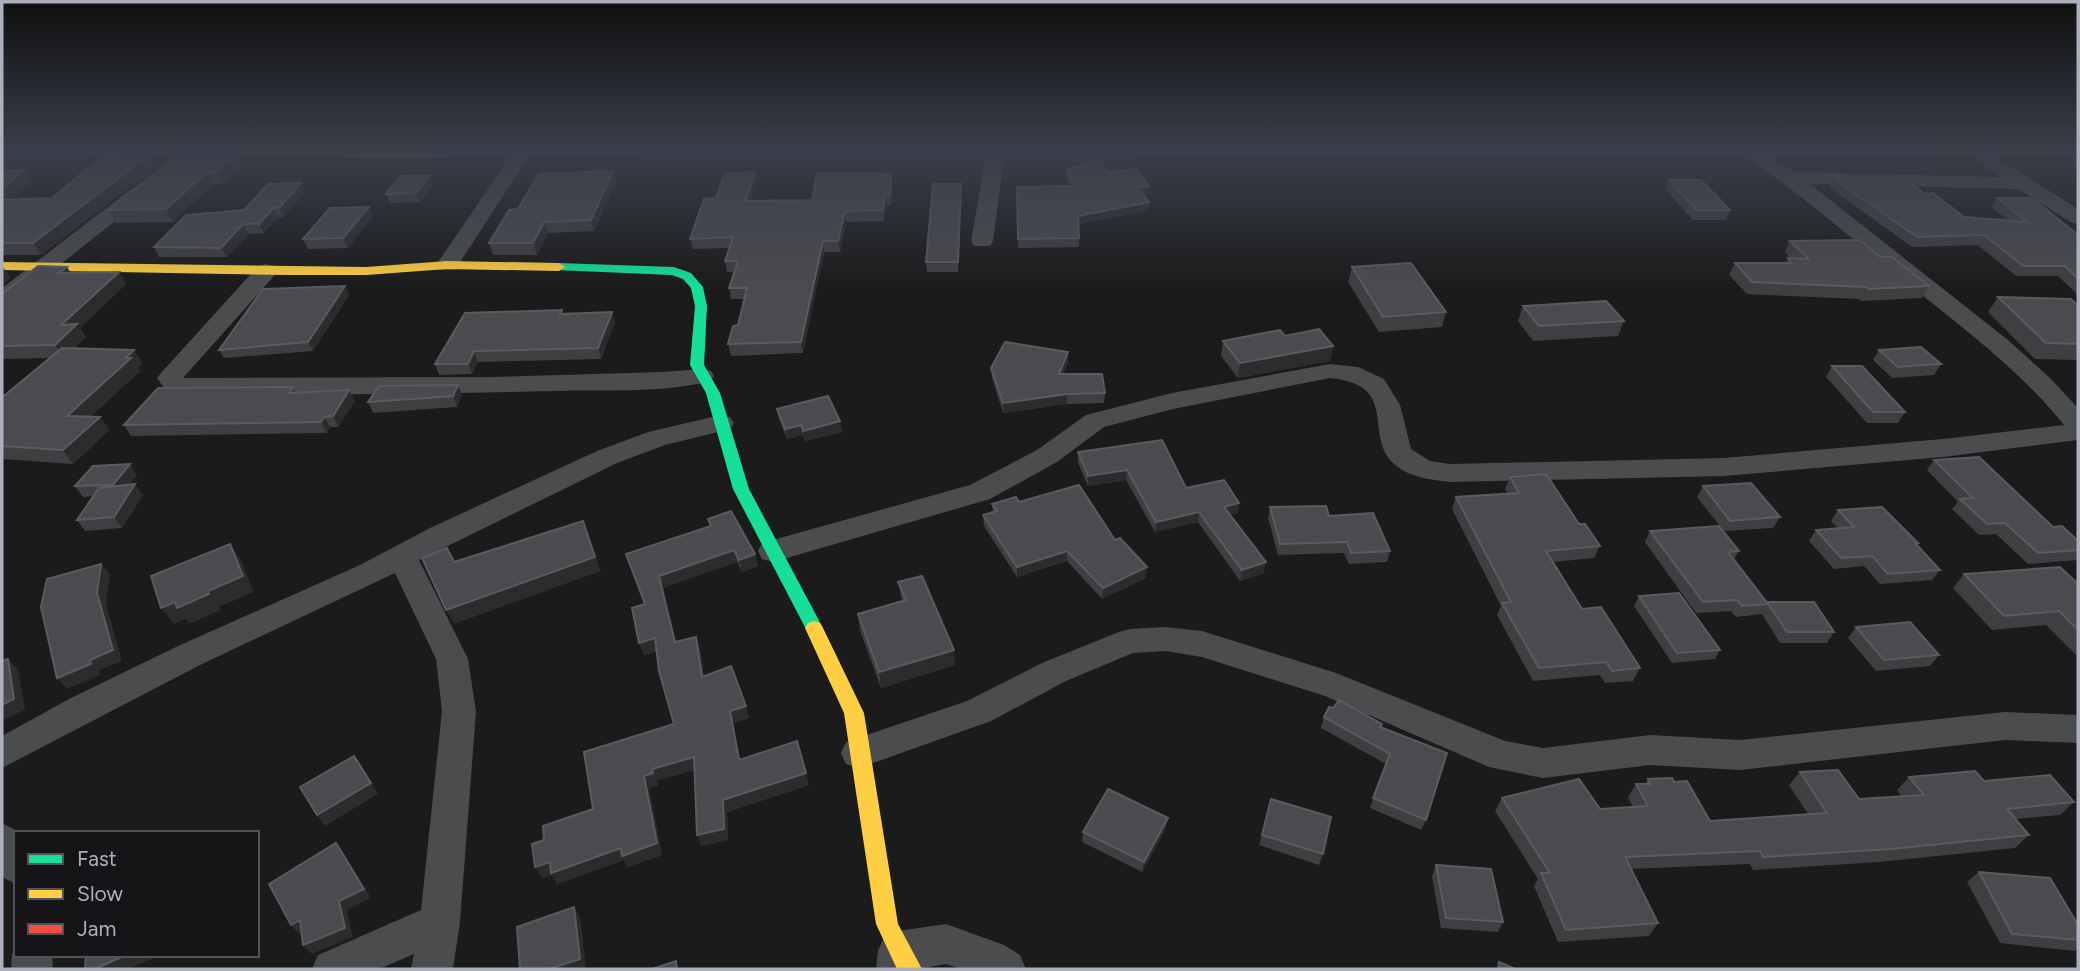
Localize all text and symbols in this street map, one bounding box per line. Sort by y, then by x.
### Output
legend [14,831,259,957]
text: Fast [77,846,117,871]
text: Slow [77,881,123,906]
text: Jam [77,916,116,941]

